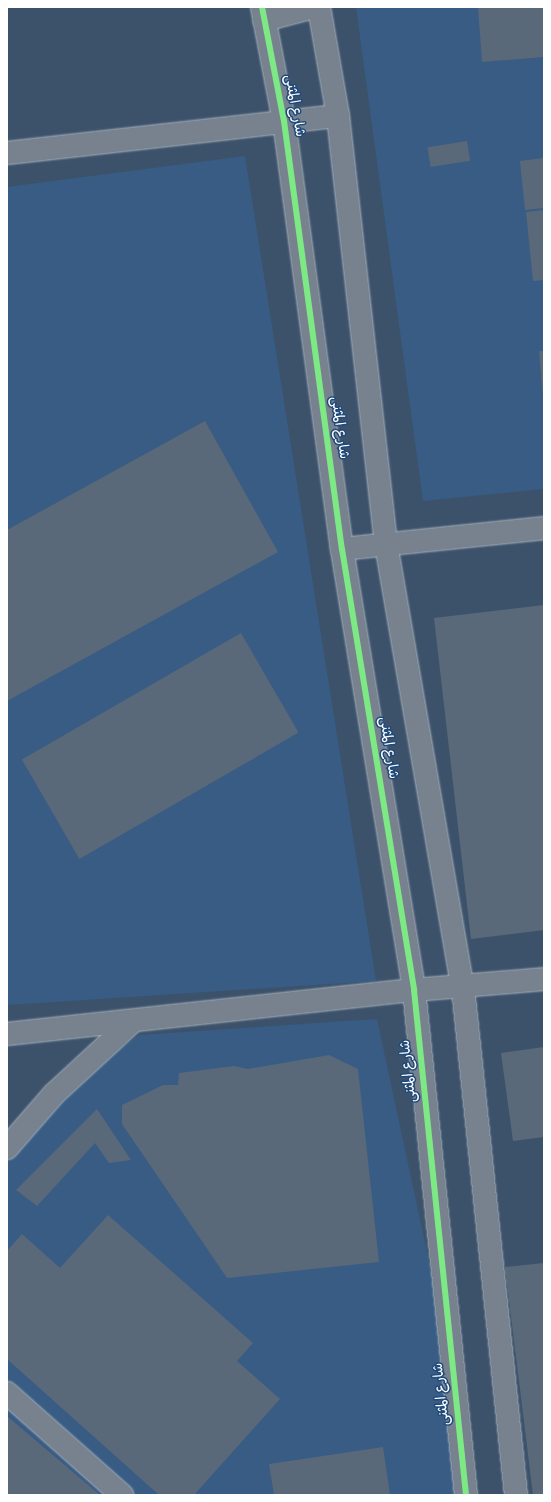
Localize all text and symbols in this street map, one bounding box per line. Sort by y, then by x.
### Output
street label: شارع المثنى [279,74,307,138]
street label: شارع المثنى [325,396,351,460]
street label: شارع المثنى [374,716,400,780]
street label: شارع المثنى [398,1039,422,1103]
street label: شارع المثنى [431,1362,455,1426]

